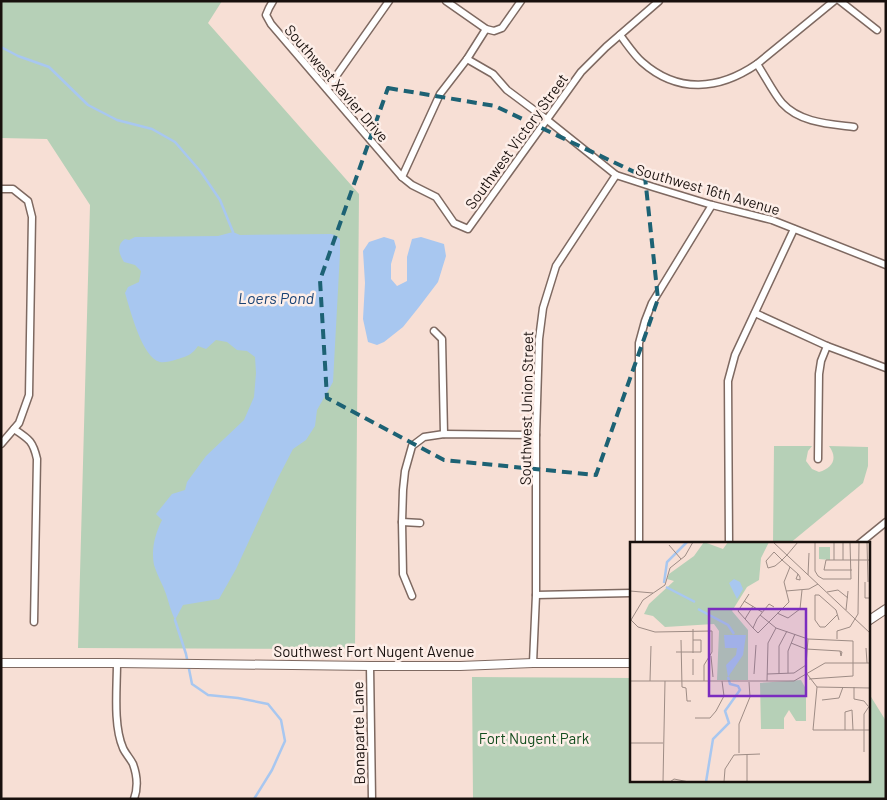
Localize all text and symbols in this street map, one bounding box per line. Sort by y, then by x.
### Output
street label: Southwest Xavier Drive [281,21,393,145]
street label: Southwest Victory Street [461,70,571,212]
street label: Southwest 16th Avenue [634,160,782,218]
water label: Loers Pond [238,288,314,307]
street label: Southwest Union Street [516,331,536,485]
inset map [630,542,870,782]
street label: Southwest Fort Nugent Avenue [273,642,475,660]
street label: Bonaparte Lane [348,681,368,785]
park label: Fort Nugent Park [479,729,590,747]

